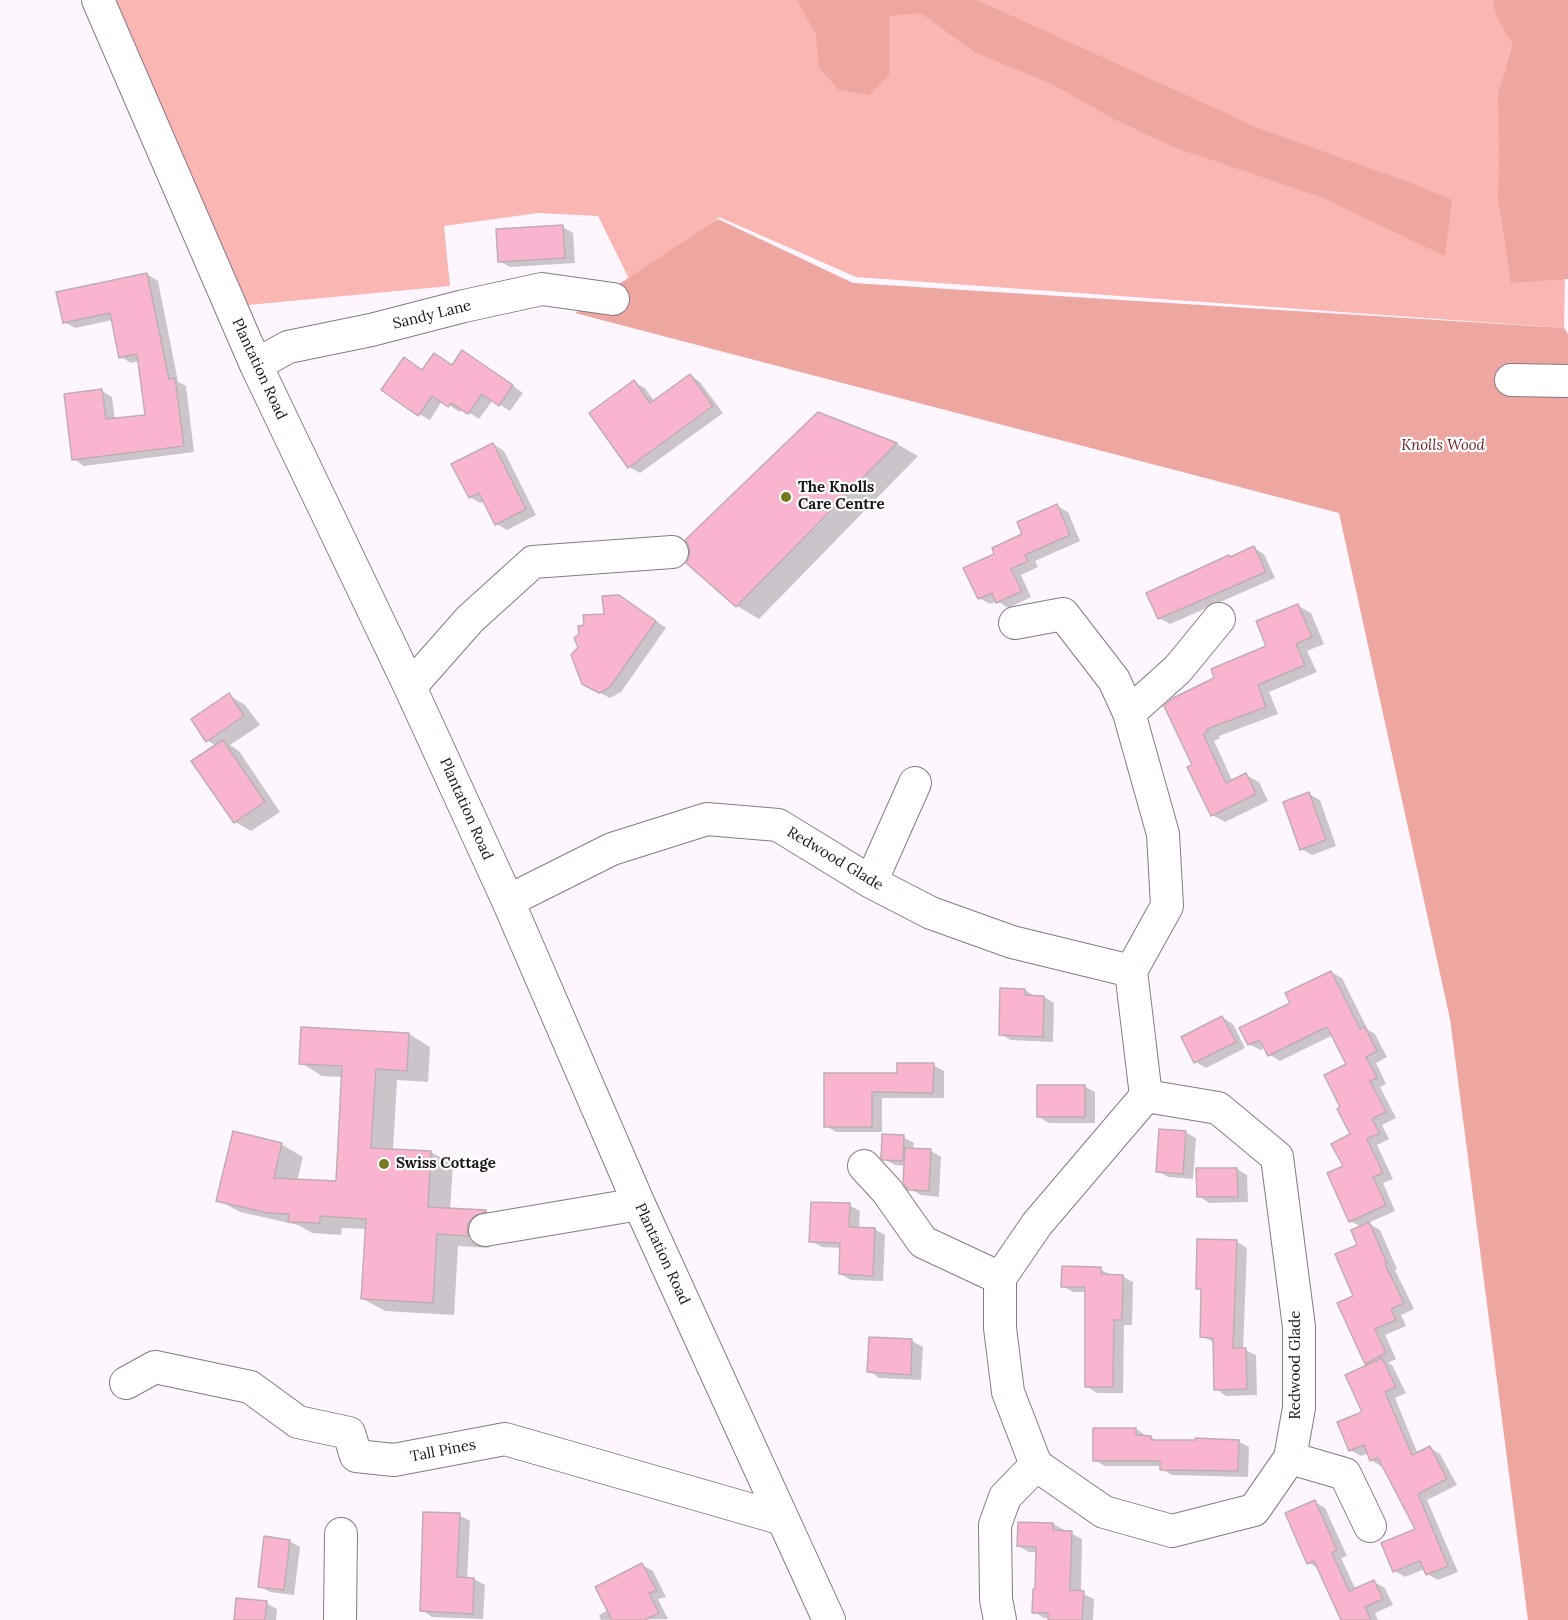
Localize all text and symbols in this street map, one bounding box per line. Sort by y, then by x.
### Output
street label: Sandy Lane [391,297,473,333]
street label: Plantation Road [228,315,290,423]
park label: Knolls Wood [1401,437,1485,455]
place label: The Knolls Care Centre [798,479,884,514]
marker: The Knolls Care Centre [779,490,793,504]
street label: Plantation Road [435,755,497,863]
street label: Redwood Glade [784,823,886,895]
place label: Swiss Cottage [396,1155,496,1173]
marker: Swiss Cottage [377,1157,391,1171]
street label: Plantation Road [631,1200,693,1308]
street label: Redwood Glade [1287,1311,1305,1419]
street label: Tall Pines [409,1436,477,1466]

